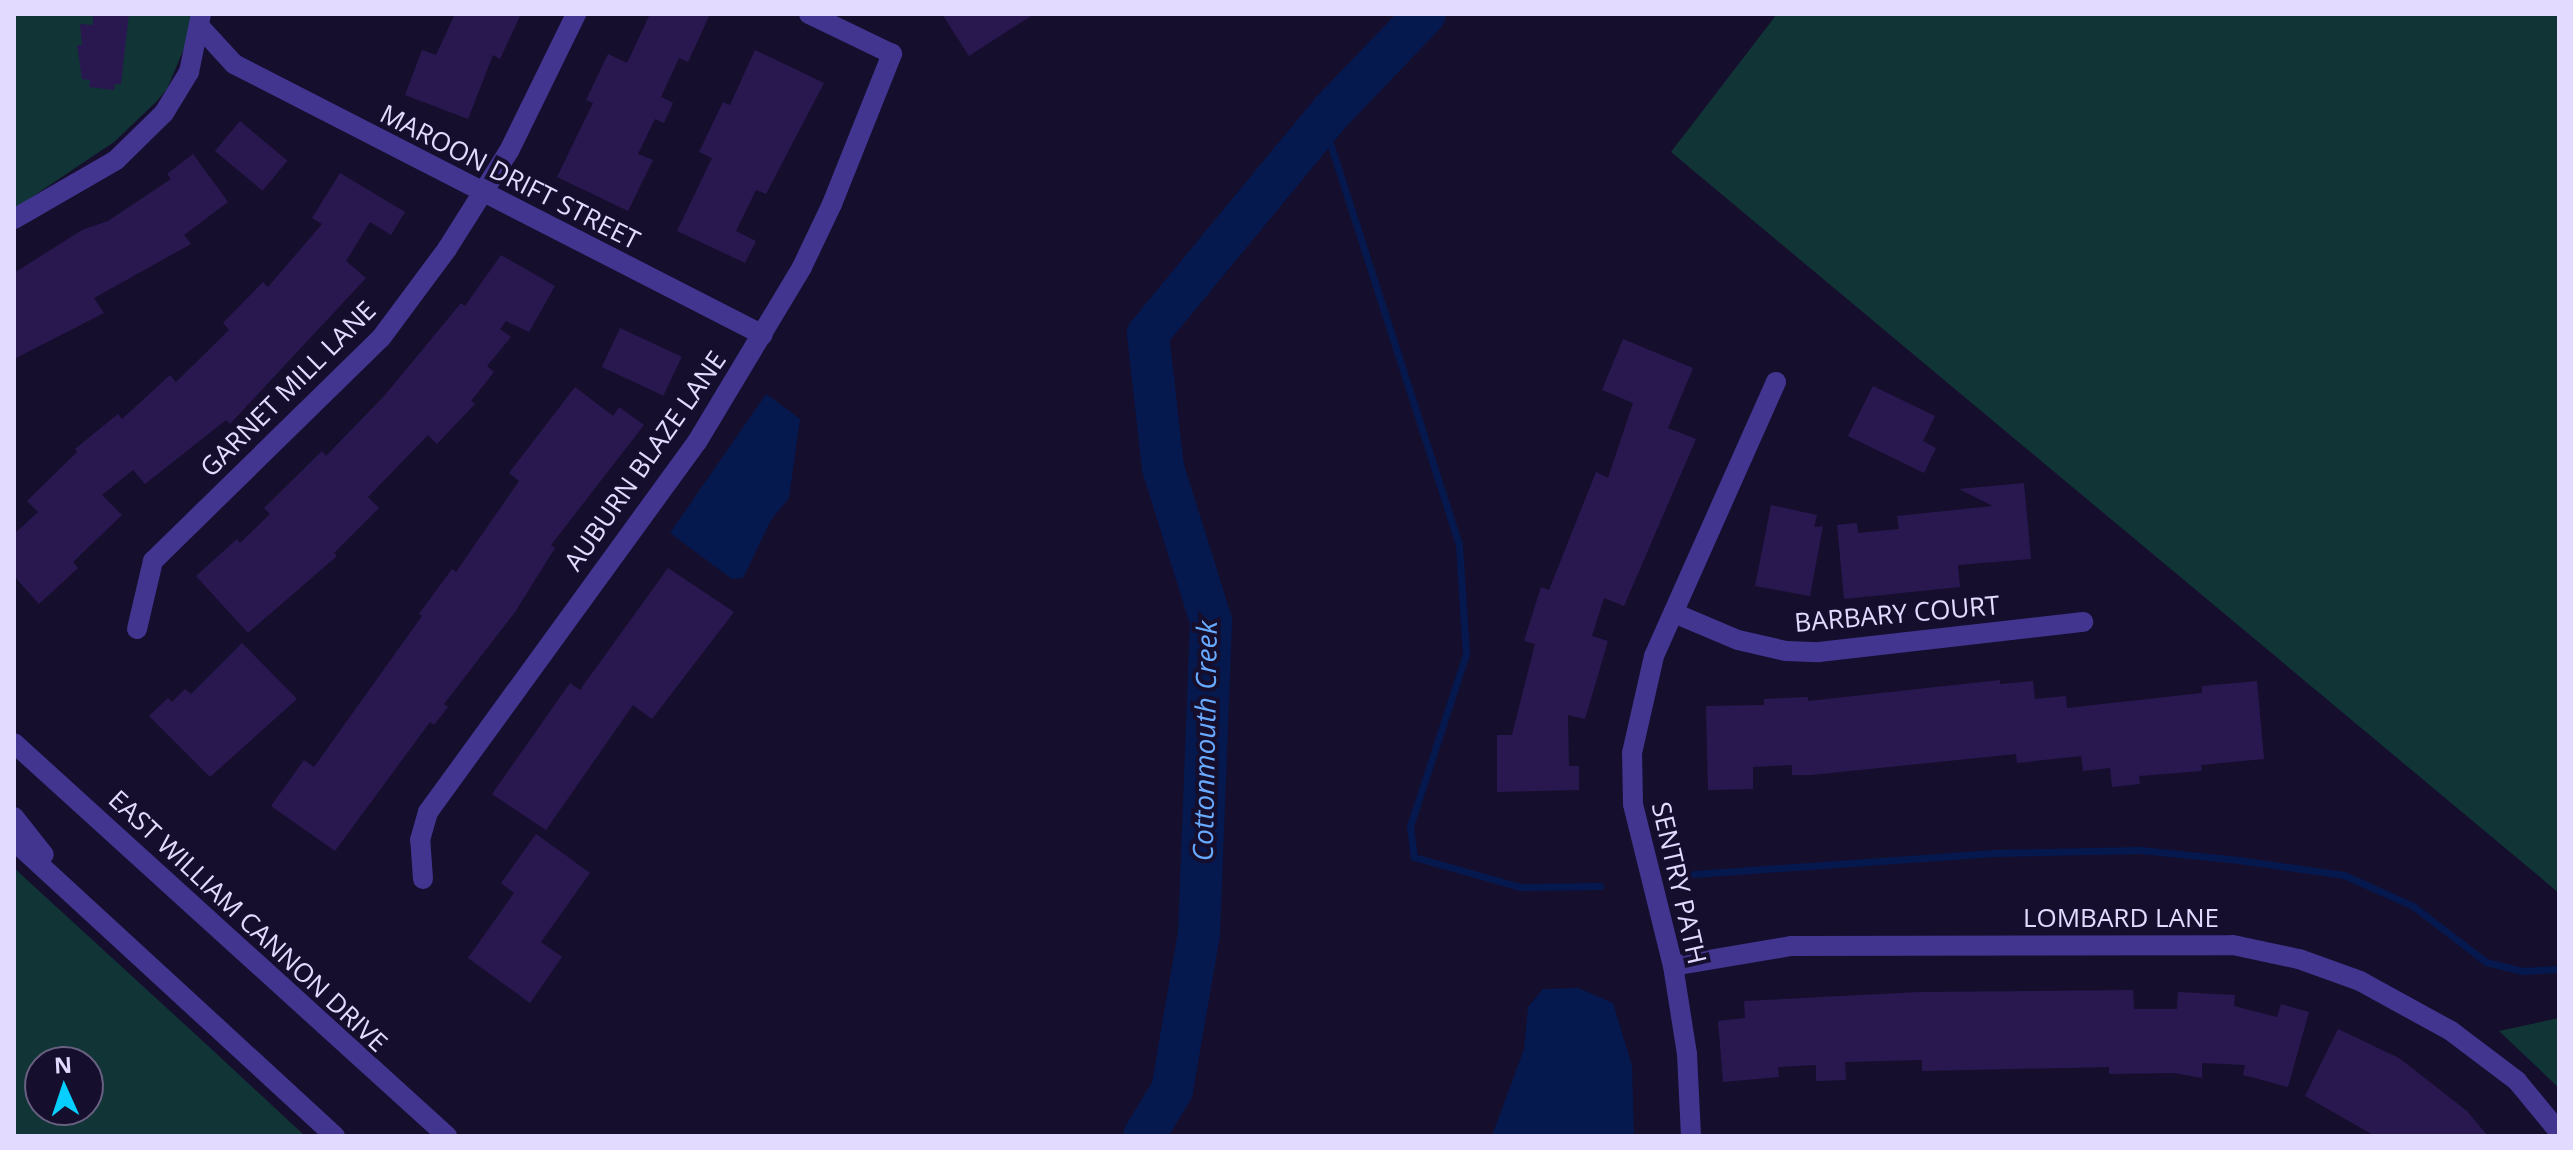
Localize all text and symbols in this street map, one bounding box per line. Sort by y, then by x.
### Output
street label: MAROON DRIFT STREET [375,98,645,256]
street label: GARNET MILL LANE [194,295,382,483]
street label: AUBURN BLAZE LANE [558,345,732,577]
street label: BARBARY COURT [1793,589,2001,639]
water label: Cottonmouth Creek [1185,620,1223,862]
street label: EAST WILLIAM CANNON DRIVE [102,784,394,1058]
street label: SENTRY PATH [1645,799,1713,967]
street label: LOMBARD LANE [2023,902,2219,934]
north arrow [24,1046,104,1126]
text: N [53,1049,73,1079]

